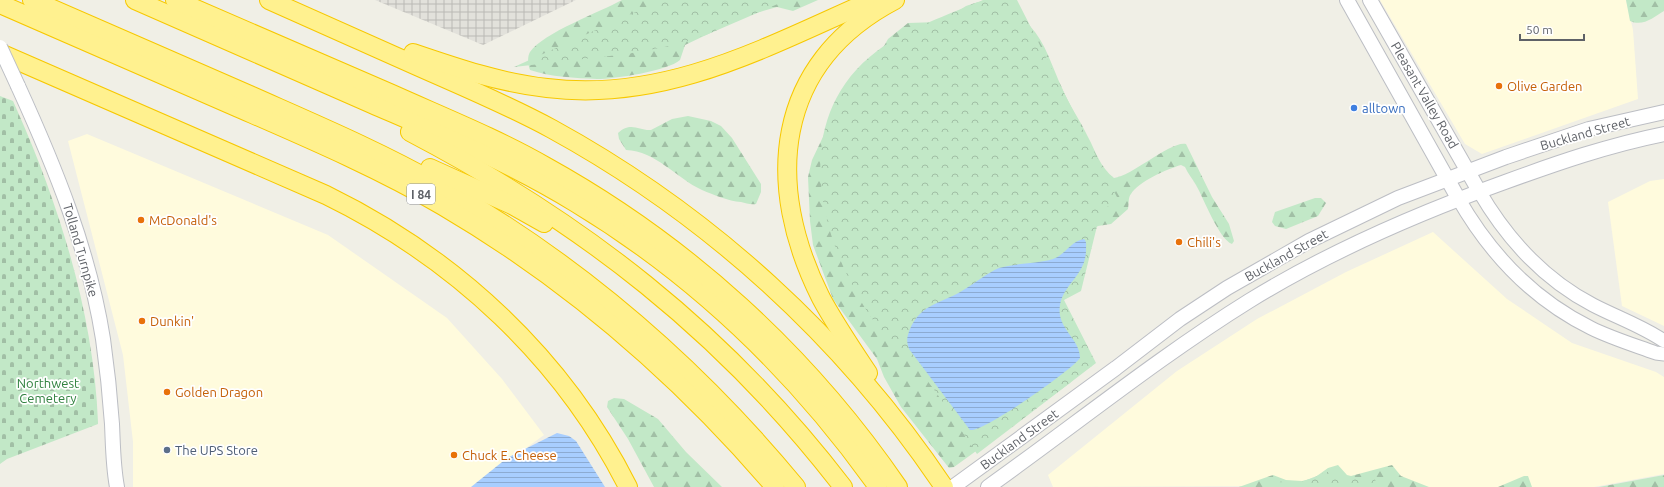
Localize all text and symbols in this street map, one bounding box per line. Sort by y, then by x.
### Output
scale bar [1520,16,1584,42]
text: 50 m [1526,23,1553,36]
street label: Pleasant Valley Road [1389,39,1461,151]
place label: Olive Garden [1507,79,1583,93]
marker: Olive Garden [1494,81,1504,91]
place label: alltown [1362,101,1406,115]
marker: alltown [1349,103,1359,113]
street label: Buckland Street [1539,113,1631,153]
road number: I 84 [407,184,435,204]
street label: Tolland Turnpike [61,202,101,298]
place label: McDonald's [149,213,217,227]
marker: McDonald's [136,215,146,225]
street label: Buckland Street [1242,226,1330,284]
place label: Chili's [1187,235,1221,249]
marker: Chili's [1174,237,1184,247]
place label: Dunkin' [150,314,194,328]
marker: Dunkin' [137,316,147,326]
park label: Northwest Cemetery [17,376,79,405]
place label: Golden Dragon [175,385,263,399]
marker: Golden Dragon [162,387,172,397]
street label: Buckland Street [977,406,1061,472]
place label: The UPS Store [175,443,258,457]
marker: The UPS Store [162,445,172,455]
place label: Chuck E. Cheese [462,448,557,462]
marker: Chuck E. Cheese [449,450,459,460]

